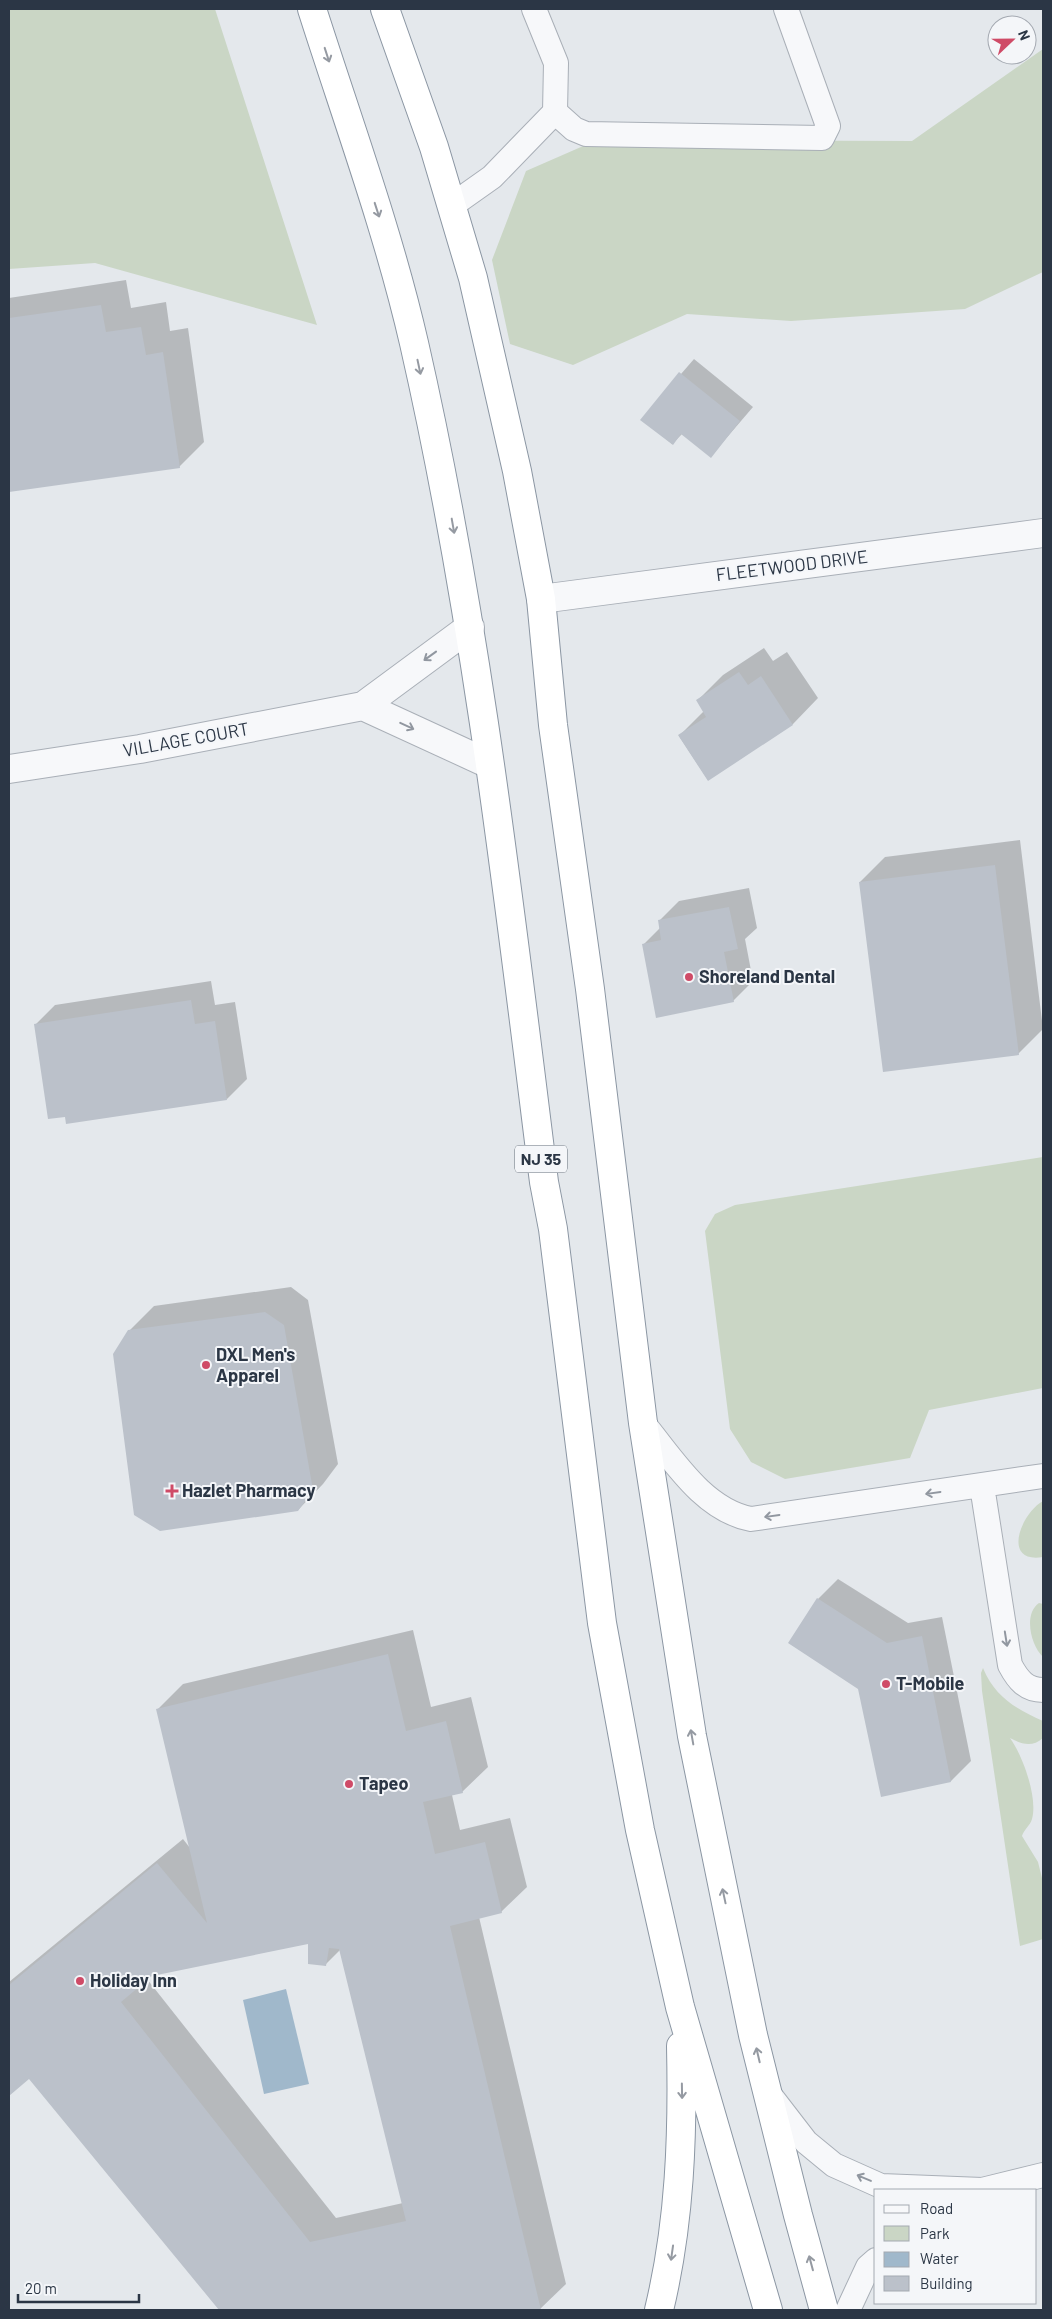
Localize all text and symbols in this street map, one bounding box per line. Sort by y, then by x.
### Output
north arrow [987,15,1037,65]
text: N [1015,27,1034,42]
one-way arrow [322,47,332,63]
one-way arrow [372,202,382,218]
one-way arrow [415,358,424,374]
one-way arrow [448,517,458,533]
street label: FLEETWOOD DRIVE [715,545,869,585]
one-way arrow [424,651,437,662]
street label: VILLAGE COURT [121,717,251,761]
one-way arrow [400,722,415,732]
place label: Shoreland Dental [699,965,835,987]
marker: Shoreland Dental [683,971,695,983]
road number: NJ 35 [515,1146,567,1172]
place label: DXL Men's Apparel [216,1343,295,1386]
marker: DXL Men's Apparel [200,1359,212,1371]
place label: Hazlet Pharmacy [182,1479,316,1501]
marker: Hazlet Pharmacy [166,1485,178,1497]
one-way arrow [926,1488,942,1498]
one-way arrow [765,1512,781,1522]
one-way arrow [1001,1630,1011,1646]
place label: T-Mobile [896,1672,964,1694]
marker: T-Mobile [880,1678,892,1690]
one-way arrow [687,1729,697,1745]
place label: Tapeo [359,1772,408,1794]
marker: Tapeo [343,1778,355,1790]
one-way arrow [719,1889,728,1905]
place label: Holiday Inn [90,1969,177,1991]
marker: Holiday Inn [74,1975,86,1987]
one-way arrow [753,2047,762,2063]
one-way arrow [678,2082,687,2098]
one-way arrow [857,2173,872,2183]
legend [874,2189,1037,2304]
text: Road [920,2199,953,2217]
text: Park [920,2224,950,2242]
one-way arrow [667,2244,677,2260]
text: Water [920,2249,959,2267]
one-way arrow [806,2256,816,2272]
scale bar [18,2272,139,2304]
text: Building [920,2274,973,2292]
text: 20 m [25,2279,57,2297]

